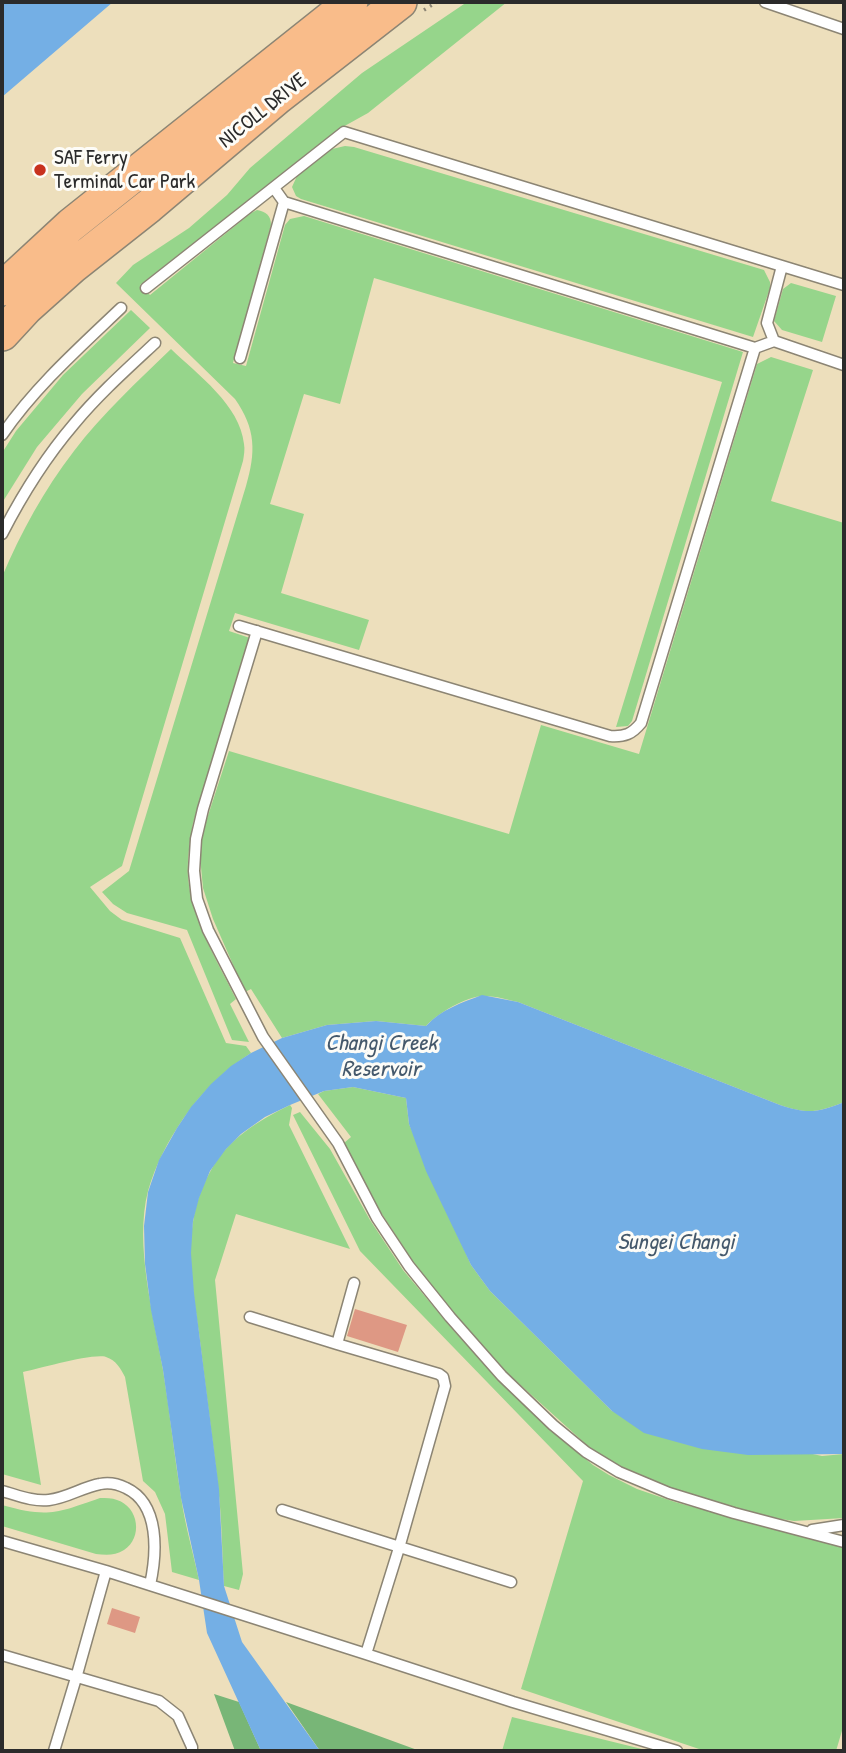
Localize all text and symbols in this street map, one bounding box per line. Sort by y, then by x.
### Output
street label: NICOLL DRIVE [214,68,312,154]
place label: SAF Ferry Terminal Car Park [54,145,195,195]
marker: SAF Ferry Terminal Car Park [32,162,48,178]
water label: Changi Creek Reservoir [325,1030,437,1084]
water label: Sungei Changi [617,1229,735,1257]

